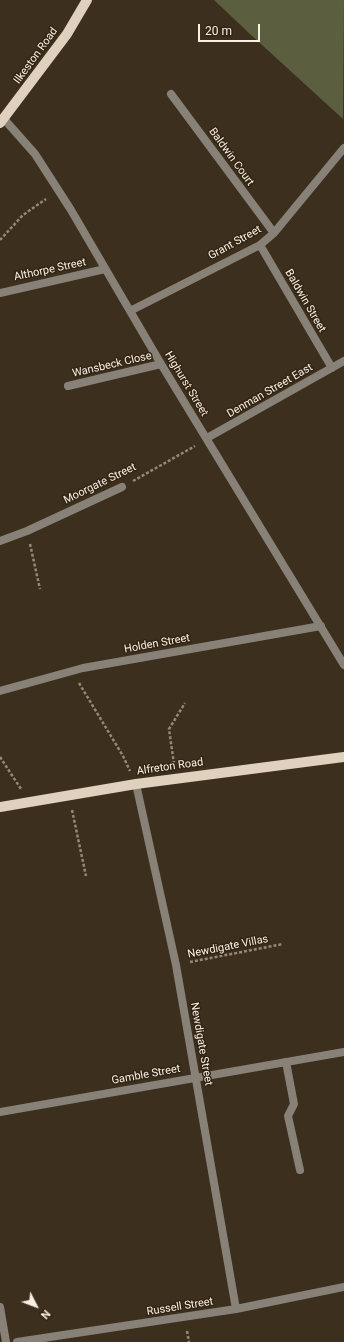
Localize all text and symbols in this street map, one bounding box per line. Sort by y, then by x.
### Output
scale bar [200,16,262,42]
text: 20 m [205,24,232,38]
street label: Ilkeston Road [11,25,61,87]
street label: Baldwin Court [206,125,256,189]
street label: Grant Street [206,223,264,263]
street label: Althorpe Street [13,256,87,284]
street label: Baldwin Street [282,267,328,335]
street label: Wansbeck Close [71,349,153,381]
street label: Highurst Street [161,349,211,419]
street label: Denman Street East [225,361,315,421]
street label: Moorgate Street [62,461,138,507]
street label: Holden Street [123,632,191,656]
street label: Alfreton Road [136,756,204,778]
street label: Newdigate Villas [187,933,269,961]
street label: Newdigate Street [187,1001,215,1087]
street label: Gamble Street [111,1062,181,1088]
north arrow [16,1286,56,1326]
street label: Russell Street [146,1295,214,1319]
text: N [38,1307,53,1322]

